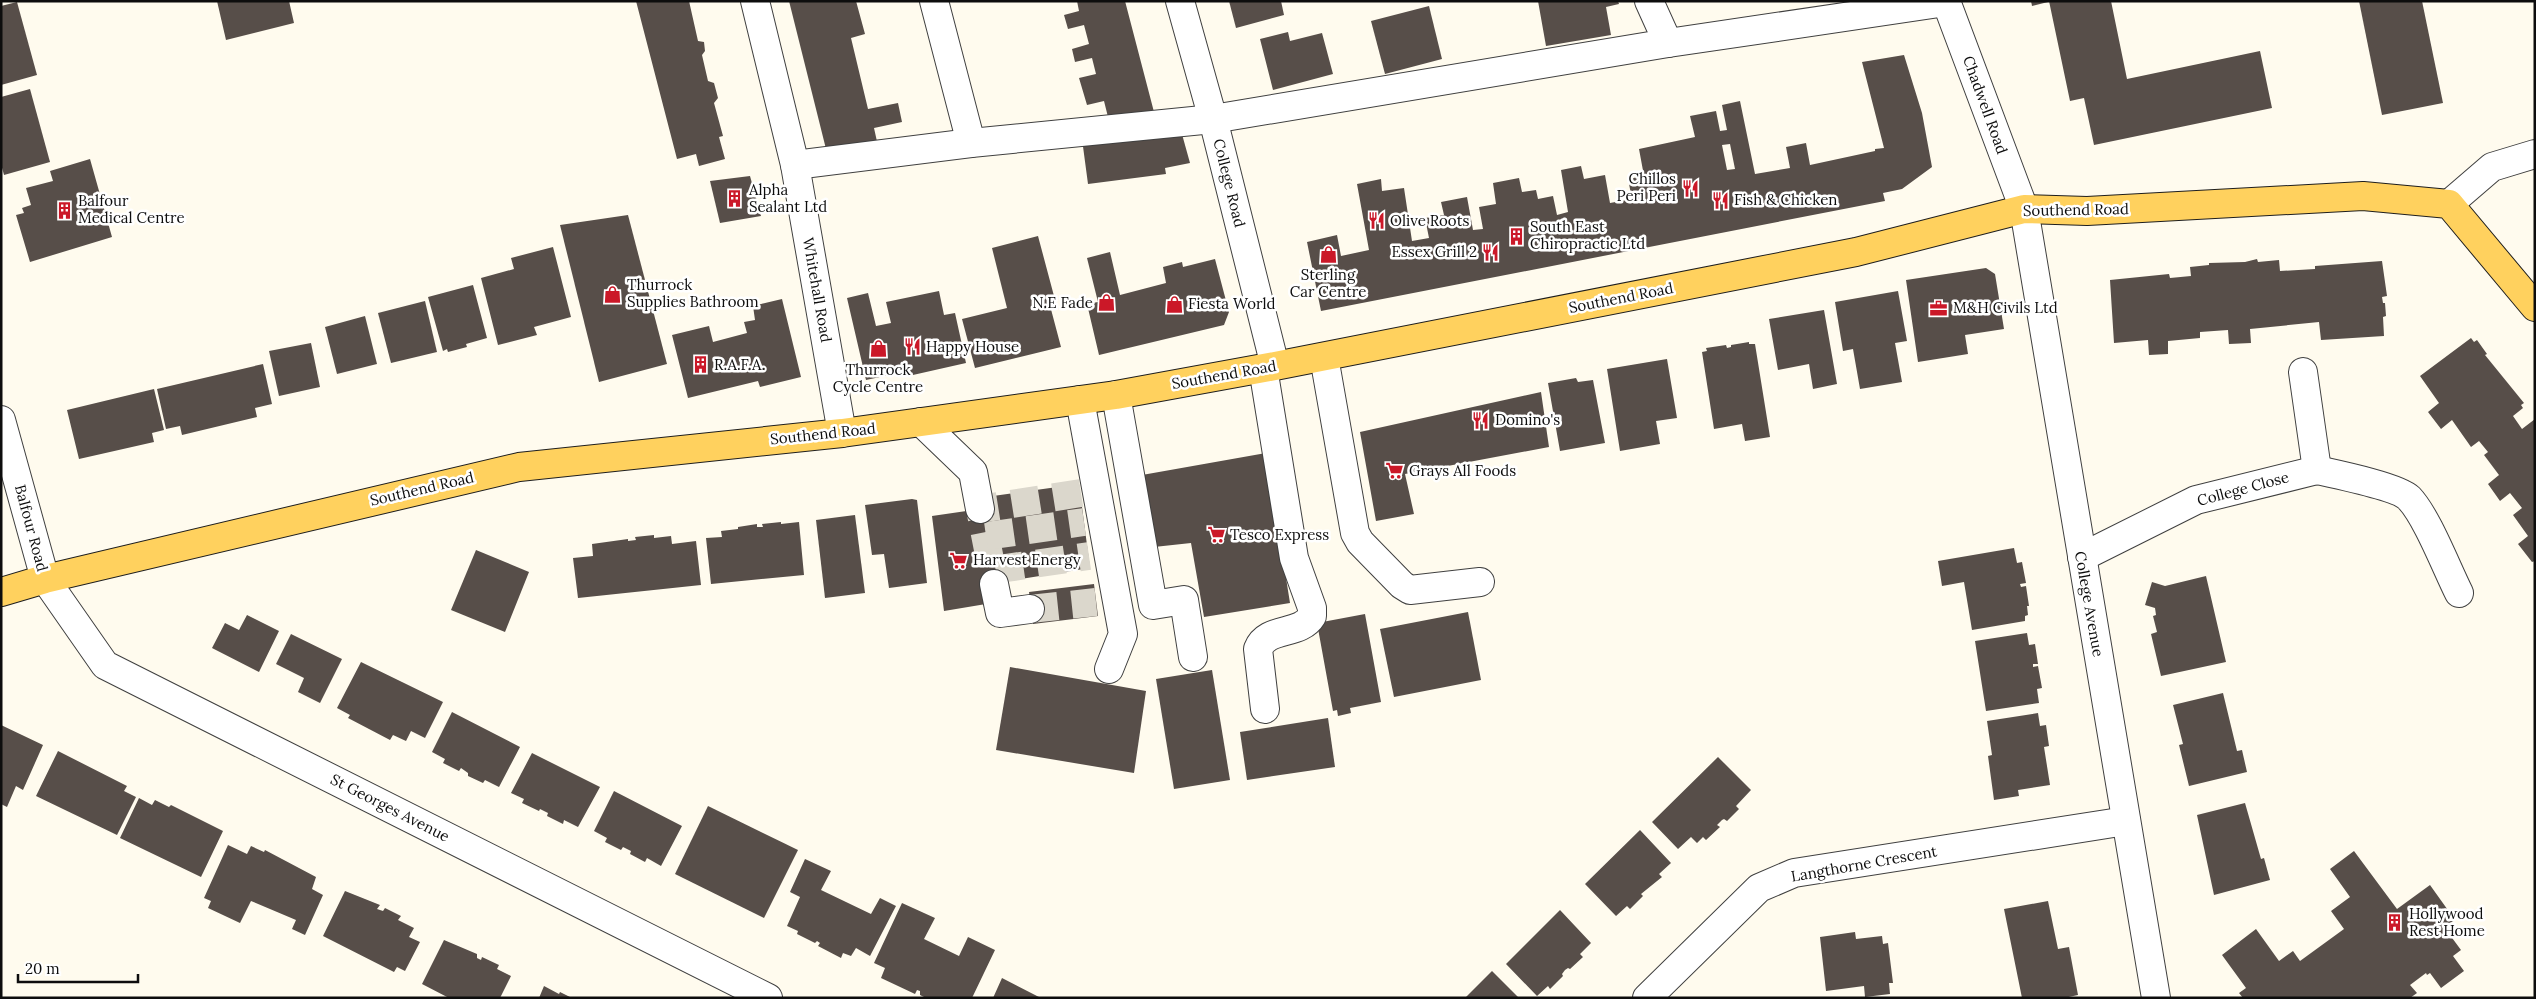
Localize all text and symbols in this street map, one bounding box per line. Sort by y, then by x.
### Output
street label: Chadwell Road [1959,53,2012,156]
street label: College Road [1209,137,1250,229]
place label: Chillos Peri Peri [1616,169,1676,205]
restaurant icon: Chillos Peri Peri [1680,178,1700,198]
place label: Alpha Sealant Ltd [748,180,827,216]
building icon: Alpha Sealant Ltd [725,189,745,209]
restaurant icon: Fish & Chicken [1710,190,1730,210]
place label: Fish & Chicken [1734,190,1837,209]
place label: Balfour Medical Centre [78,191,185,227]
street label: Southend Road [2023,199,2129,220]
building icon: Balfour Medical Centre [54,200,74,220]
restaurant icon: Olive Roots [1366,211,1386,231]
place label: Olive Roots [1390,211,1469,230]
place label: South East Chiropractic Ltd [1530,217,1645,253]
building icon: South East Chiropractic Ltd [1506,226,1526,246]
street label: Whitehall Road [799,236,836,344]
place label: Essex Grill 2 [1392,242,1477,261]
restaurant icon: Essex Grill 2 [1481,242,1501,262]
shop icon: Sterling Car Centre [1318,244,1338,264]
place label: Sterling Car Centre [1290,265,1366,301]
place label: Thurrock Supplies Bathroom [627,275,759,311]
street label: Southend Road [1567,278,1675,317]
shop icon: Thurrock Supplies Bathroom [603,284,623,304]
place label: N.E Fade [1032,293,1093,312]
shop icon: N.E Fade [1097,293,1117,313]
shop icon: Fiesta World [1164,294,1184,314]
place label: Fiesta World [1188,294,1276,313]
office icon: M&H Civils Ltd [1929,298,1949,318]
place label: M&H Civils Ltd [1953,298,2058,317]
restaurant icon: Happy House [902,337,922,357]
place label: Happy House [926,337,1019,356]
shop icon: Thurrock Cycle Centre [868,339,888,359]
building icon: R.A.F.A. [690,355,710,375]
place label: R.A.F.A. [714,355,765,374]
street label: Southend Road [1170,356,1278,393]
place label: Thurrock Cycle Centre [833,360,923,396]
restaurant icon: Domino's [1471,410,1491,430]
place label: Domino's [1495,410,1560,429]
street label: Southend Road [769,419,877,448]
supermarket icon: Grays All Foods [1385,461,1405,481]
place label: Grays All Foods [1409,461,1516,480]
street label: Southend Road [368,467,476,510]
street label: College Close [2195,467,2291,510]
street label: Balfour Road [11,482,52,573]
supermarket icon: Tesco Express [1206,525,1226,545]
place label: Tesco Express [1230,525,1329,544]
supermarket icon: Harvest Energy [949,550,969,570]
place label: Harvest Energy [973,550,1081,569]
street label: College Avenue [2071,550,2108,658]
street label: St Georges Avenue [328,769,453,846]
street label: Langthorne Crescent [1789,841,1939,886]
place label: Hollywood Rest Home [2409,904,2485,940]
building icon: Hollywood Rest Home [2385,913,2405,933]
scale bar [18,952,138,984]
text: 20 m [25,959,60,978]

